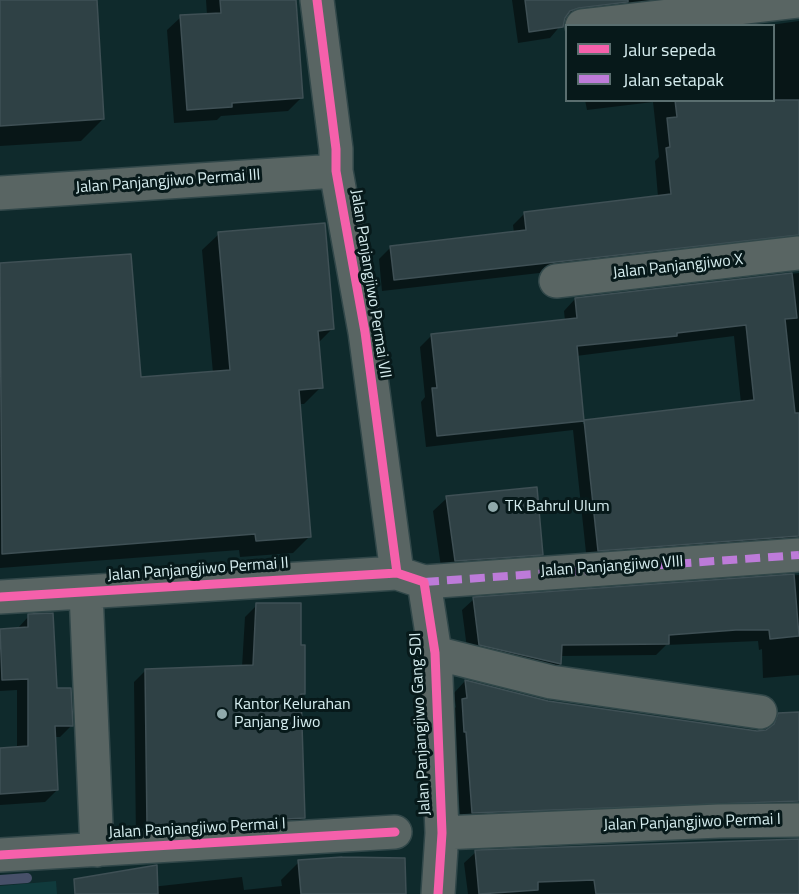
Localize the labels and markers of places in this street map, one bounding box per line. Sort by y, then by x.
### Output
place label: TK Bahrul Ulum [505,497,610,517]
marker: TK Bahrul Ulum [486,500,500,514]
place label: Kantor Kelurahan Panjang Jiwo [234,695,351,733]
marker: Kantor Kelurahan Panjang Jiwo [215,707,229,721]

